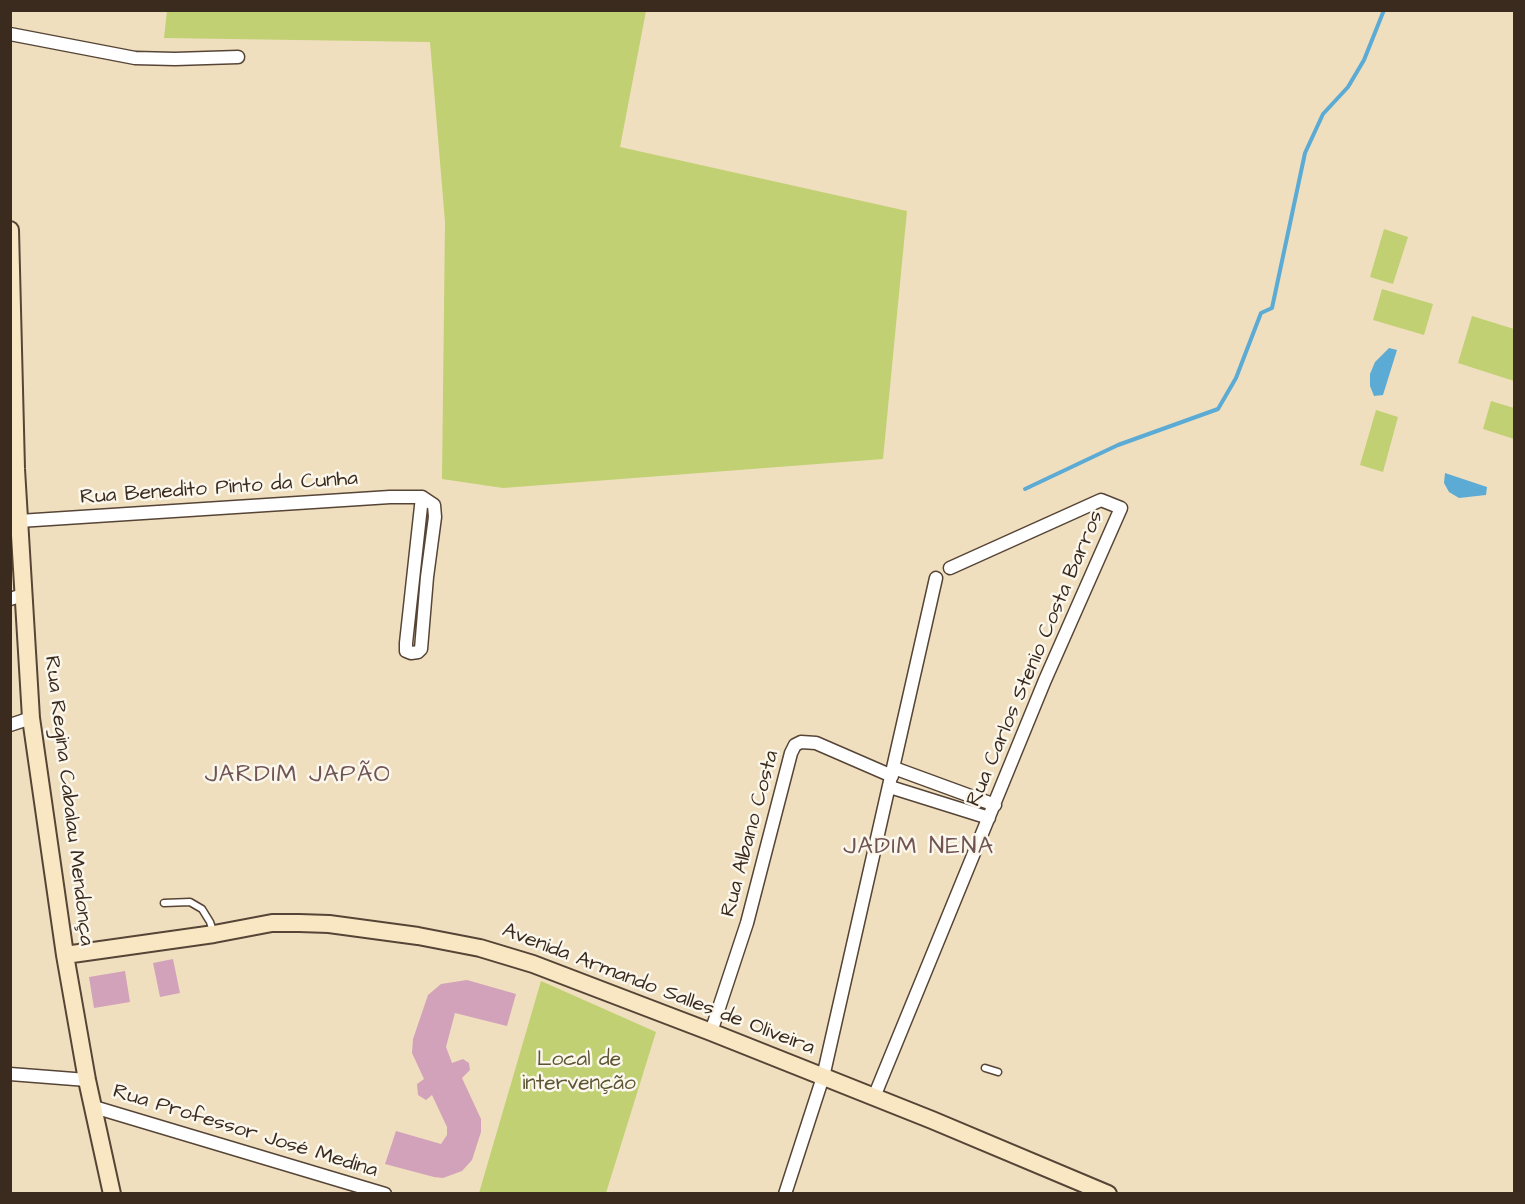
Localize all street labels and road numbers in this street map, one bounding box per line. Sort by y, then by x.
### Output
street label: Rua Benedito Pinto da Cunha [79,467,359,511]
street label: Rua Carlos Stenio Costa Barros [962,507,1110,811]
street label: Rua Regina Cabalau Mendonça [38,655,98,947]
street label: Rua Albano Costa [717,748,785,920]
street label: Avenida Armando Salles de Oliveira [498,919,818,1061]
street label: Rua Professor José Medina [110,1080,380,1184]

